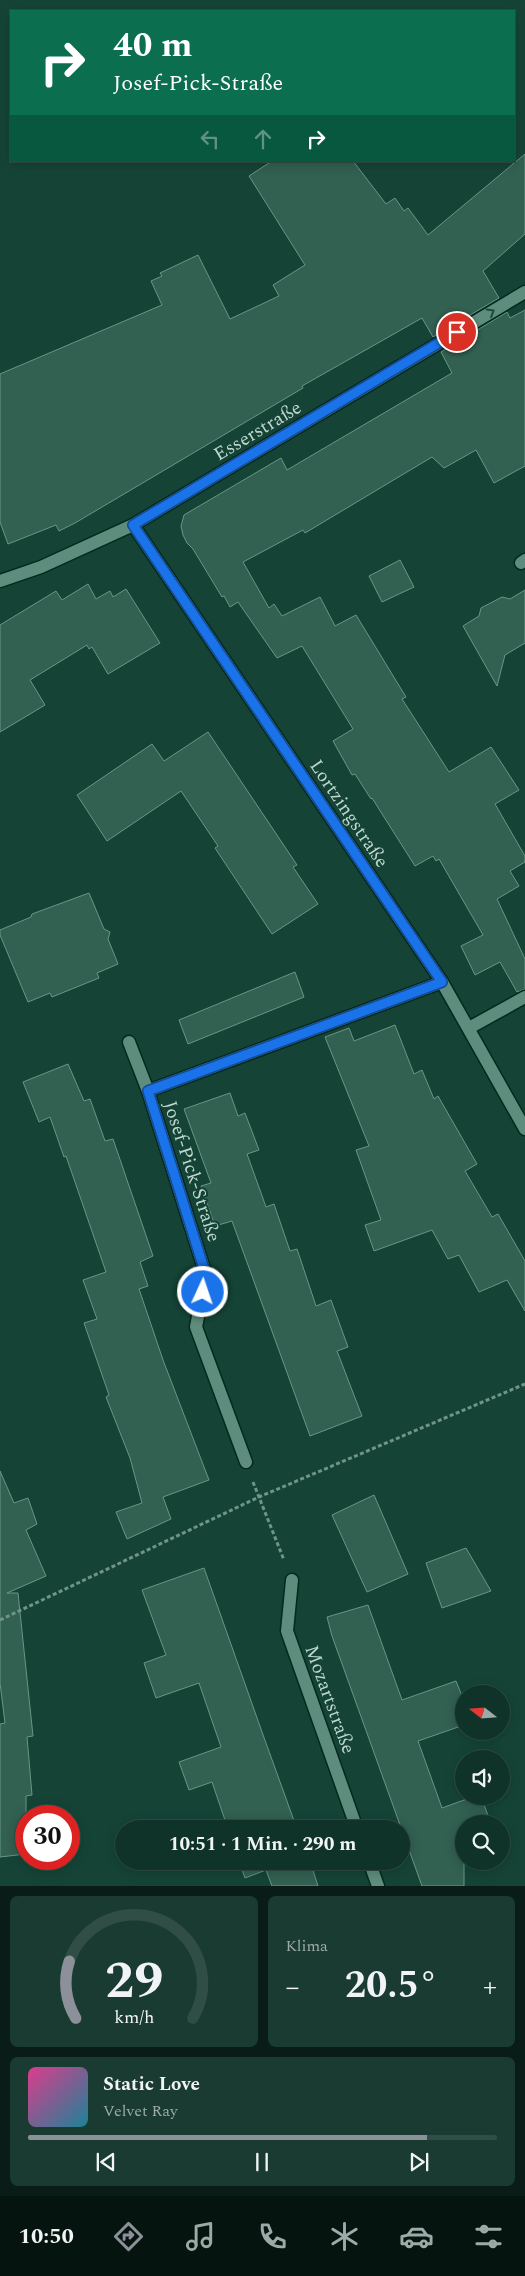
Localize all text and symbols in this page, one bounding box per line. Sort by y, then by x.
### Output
text: 40 m [113,19,193,72]
icon: right [30,30,95,95]
text: Josef-Pick-Straße [113,67,283,100]
icon: left [196,125,224,153]
icon: ahead [249,125,277,153]
icon: right [302,125,330,153]
one-way arrow [485,309,494,319]
pin [436,311,478,353]
icon: arrive [443,318,471,346]
street label: Esserstraße [208,394,307,469]
street label: Lortzingstraße [302,754,396,874]
street label: Josef-Pick-Straße [155,1097,228,1246]
position arrow [176,1265,228,1317]
street label: Mozartstraße [297,1641,363,1758]
north arrow [455,1685,510,1740]
map controls [455,1685,510,1870]
button: sound [455,1750,510,1805]
speed limit sign: 30 [15,1805,80,1870]
button: search [455,1815,510,1870]
text: 10:51 · 1 Min. · 290 m [169,1830,356,1859]
text: Klima [286,1934,328,1958]
text: 29 [105,1942,163,2021]
text: 20.5° [345,1957,438,2015]
text: − [286,1966,300,2009]
text: + [483,1966,497,2009]
text: km/h [114,2004,154,2031]
text: Static Love [103,2070,200,2099]
text: Velvet Ray [103,2099,178,2123]
icon: previous [92,2148,120,2176]
icon: pause [248,2148,276,2176]
icon: next [405,2148,433,2176]
icon: directions [111,2219,146,2254]
icon: music [183,2219,218,2254]
icon: phone [255,2219,290,2254]
icon: climate [327,2219,362,2254]
icon: car [399,2219,434,2254]
icon: filters [471,2219,506,2254]
text: 10:50 [19,2220,74,2253]

